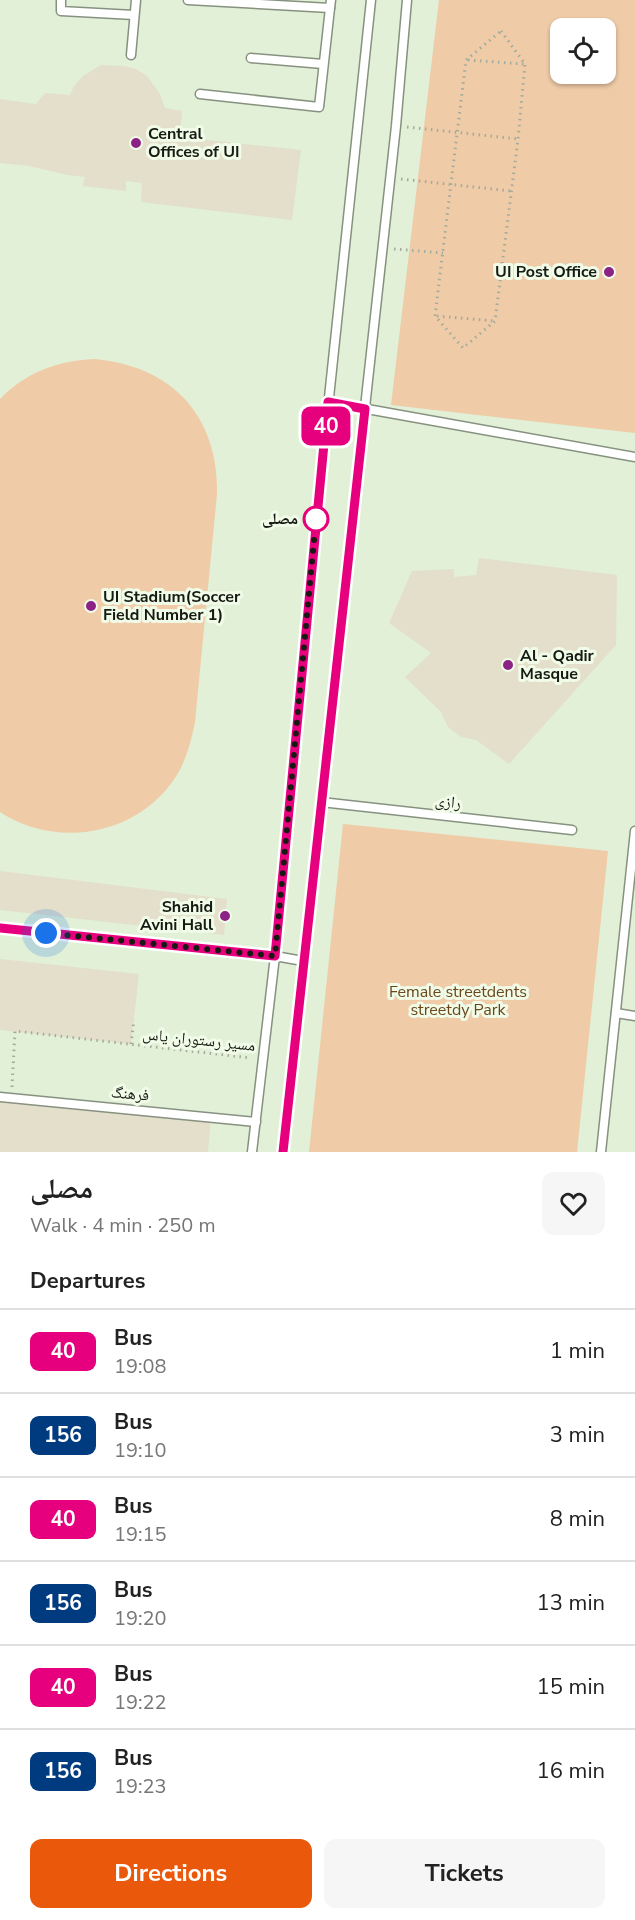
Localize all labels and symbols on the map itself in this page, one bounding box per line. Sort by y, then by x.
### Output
place label: Central Offices of UI [148,123,240,163]
marker: Central Offices of UI [129,136,143,150]
place label: UI Post Office [495,261,597,283]
marker: UI Post Office [602,265,616,279]
line badge: 40 [299,406,353,446]
marker: مصلی [303,506,329,532]
place label: مصلی [262,508,298,530]
place label: UI Stadium(Soccer Field Number 1) [103,586,241,626]
marker: UI Stadium(Soccer Field Number 1) [84,599,98,613]
place label: Al - Qadir Masque [520,645,595,685]
marker: Al - Qadir Masque [501,658,515,672]
street label: رازی [434,790,462,814]
place label: Shahid Avini Hall [140,896,213,936]
marker: Shahid Avini Hall [218,909,232,923]
your location [31,918,61,948]
park label: Female streetdents streetdy Park [389,981,527,1021]
street label: مسیر رستوران یاس [141,1023,257,1057]
street label: فرهنگ [110,1081,150,1107]

